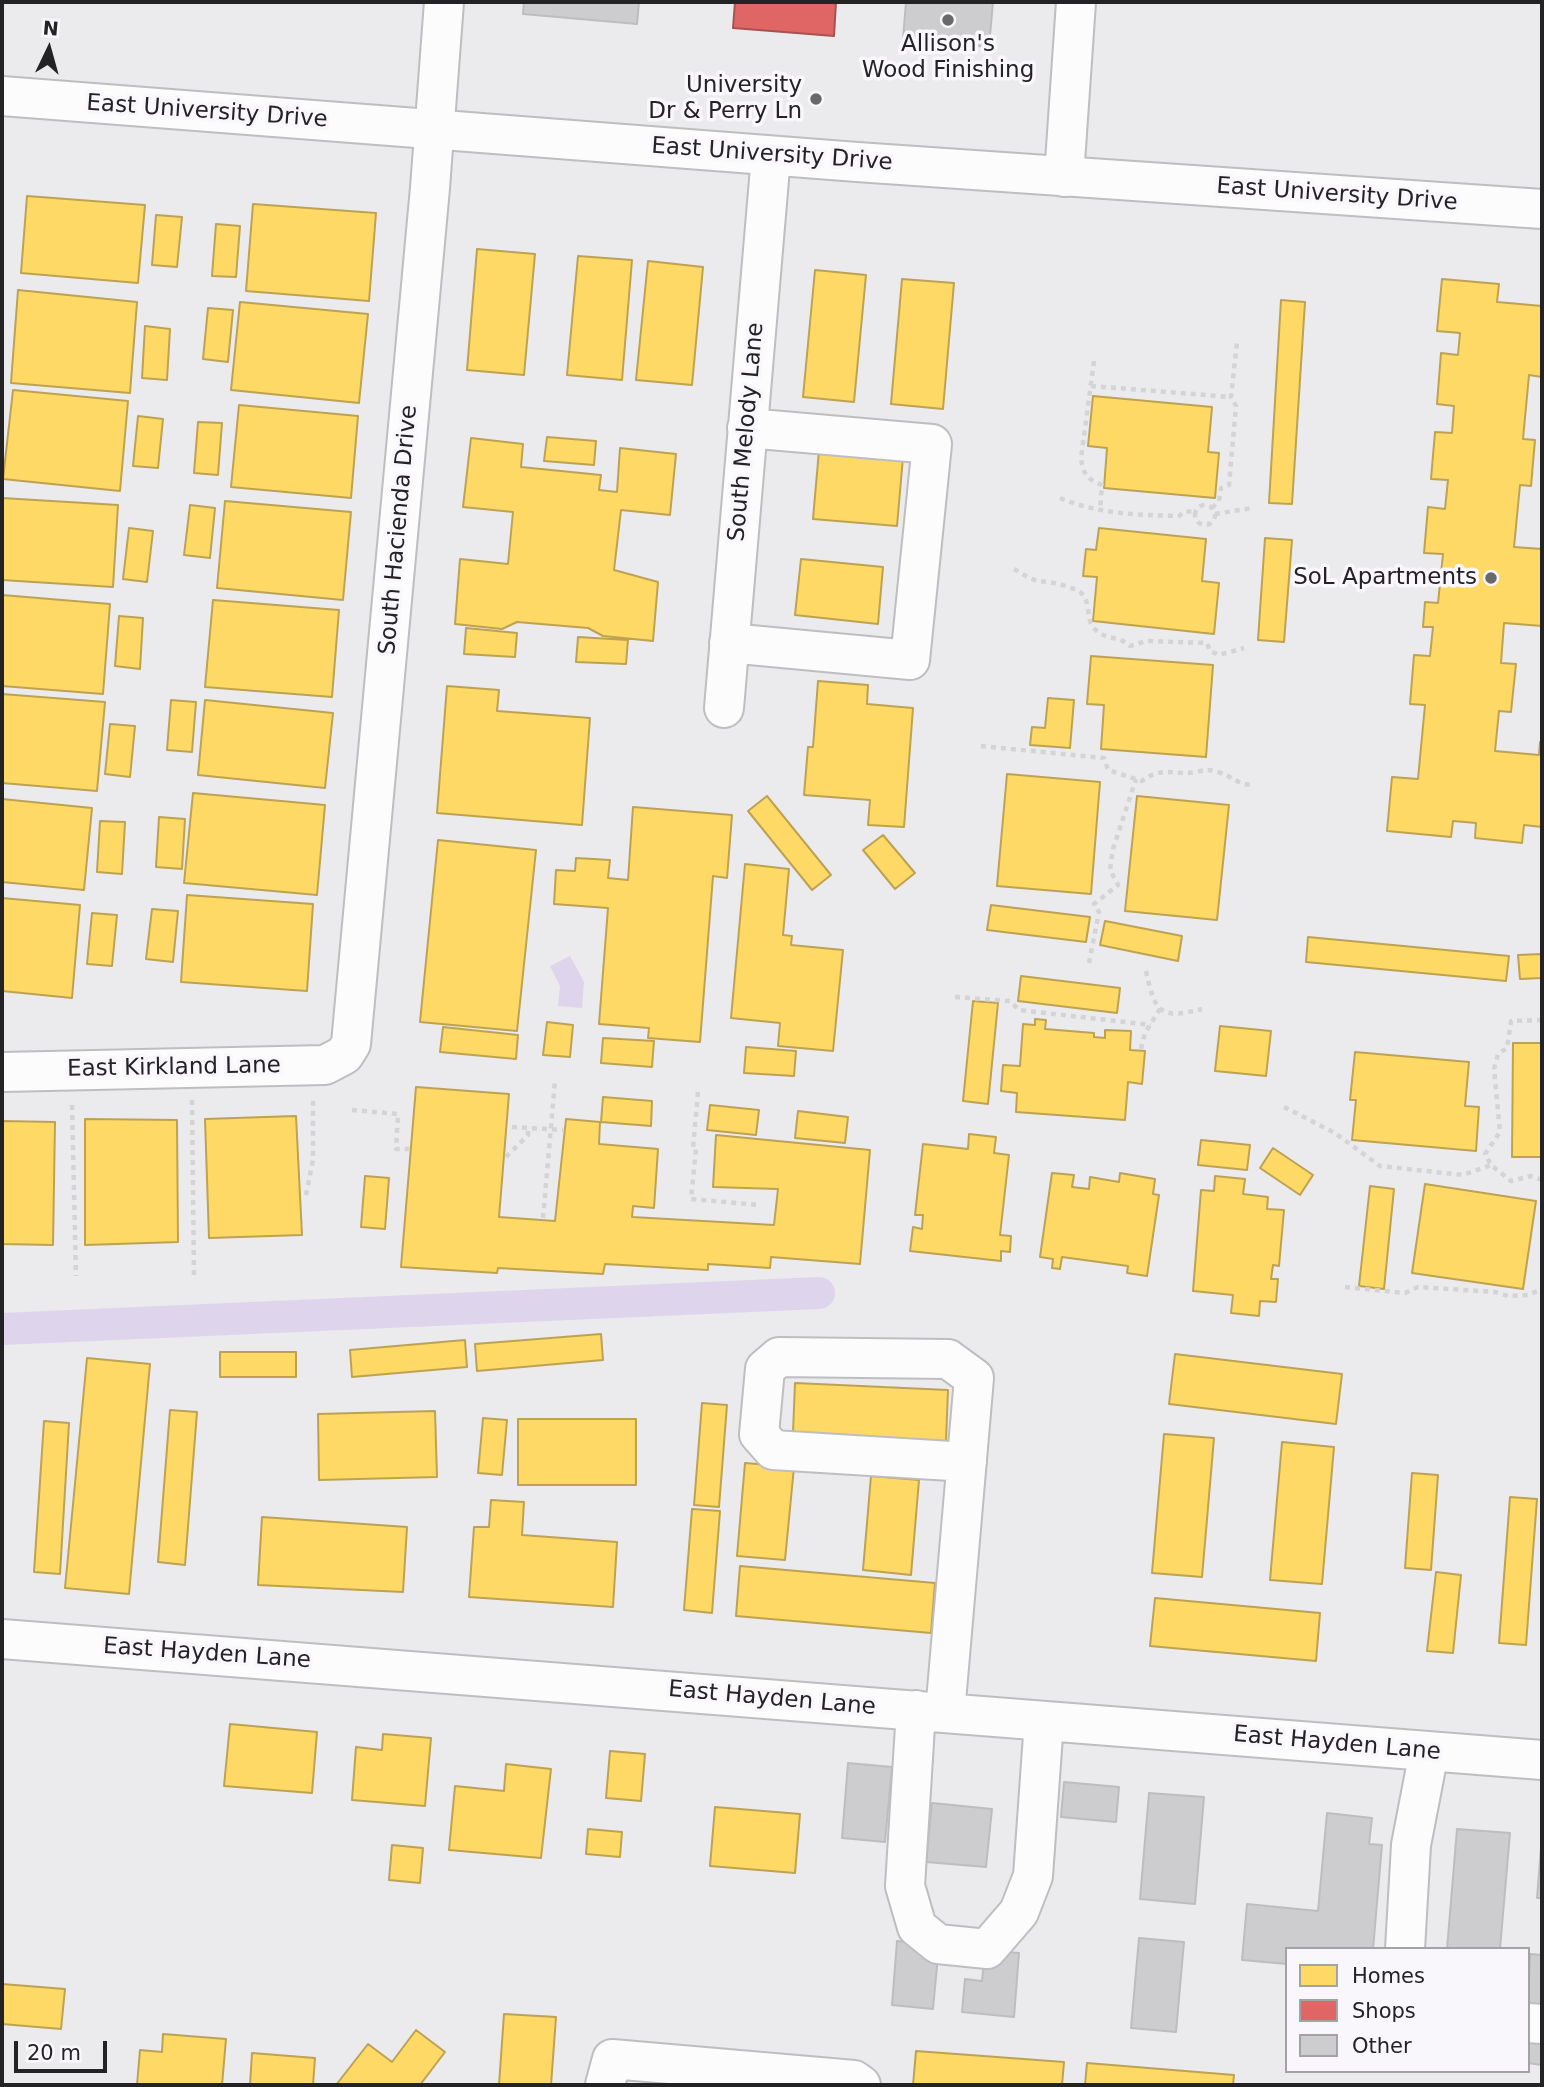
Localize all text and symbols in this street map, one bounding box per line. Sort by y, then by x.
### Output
marker: Allison's Wood Finishing [940,12,956,28]
north arrow [14,14,84,84]
text: N [42,16,60,40]
place label: Allison's Wood Finishing [862,31,1034,85]
place label: University Dr & Perry Ln [648,72,802,126]
street label: East University Drive [86,90,328,134]
marker: University Dr & Perry Ln [808,91,824,107]
street label: East University Drive [651,133,893,177]
street label: East University Drive [1216,173,1458,217]
street label: South Melody Lane [724,321,770,543]
street label: South Hacienda Drive [374,404,424,656]
place label: SoL Apartments [1293,564,1477,592]
marker: SoL Apartments [1483,570,1499,586]
street label: East Kirkland Lane [67,1052,281,1084]
street label: East Hayden Lane [102,1633,312,1675]
street label: East Hayden Lane [667,1676,877,1722]
street label: East Hayden Lane [1232,1721,1442,1767]
legend [1285,1947,1530,2073]
text: Homes [1352,1964,1425,1988]
text: Shops [1352,1999,1416,2023]
scale bar [18,2028,110,2072]
text: Other [1352,2034,1412,2058]
text: 20 m [27,2041,81,2065]

